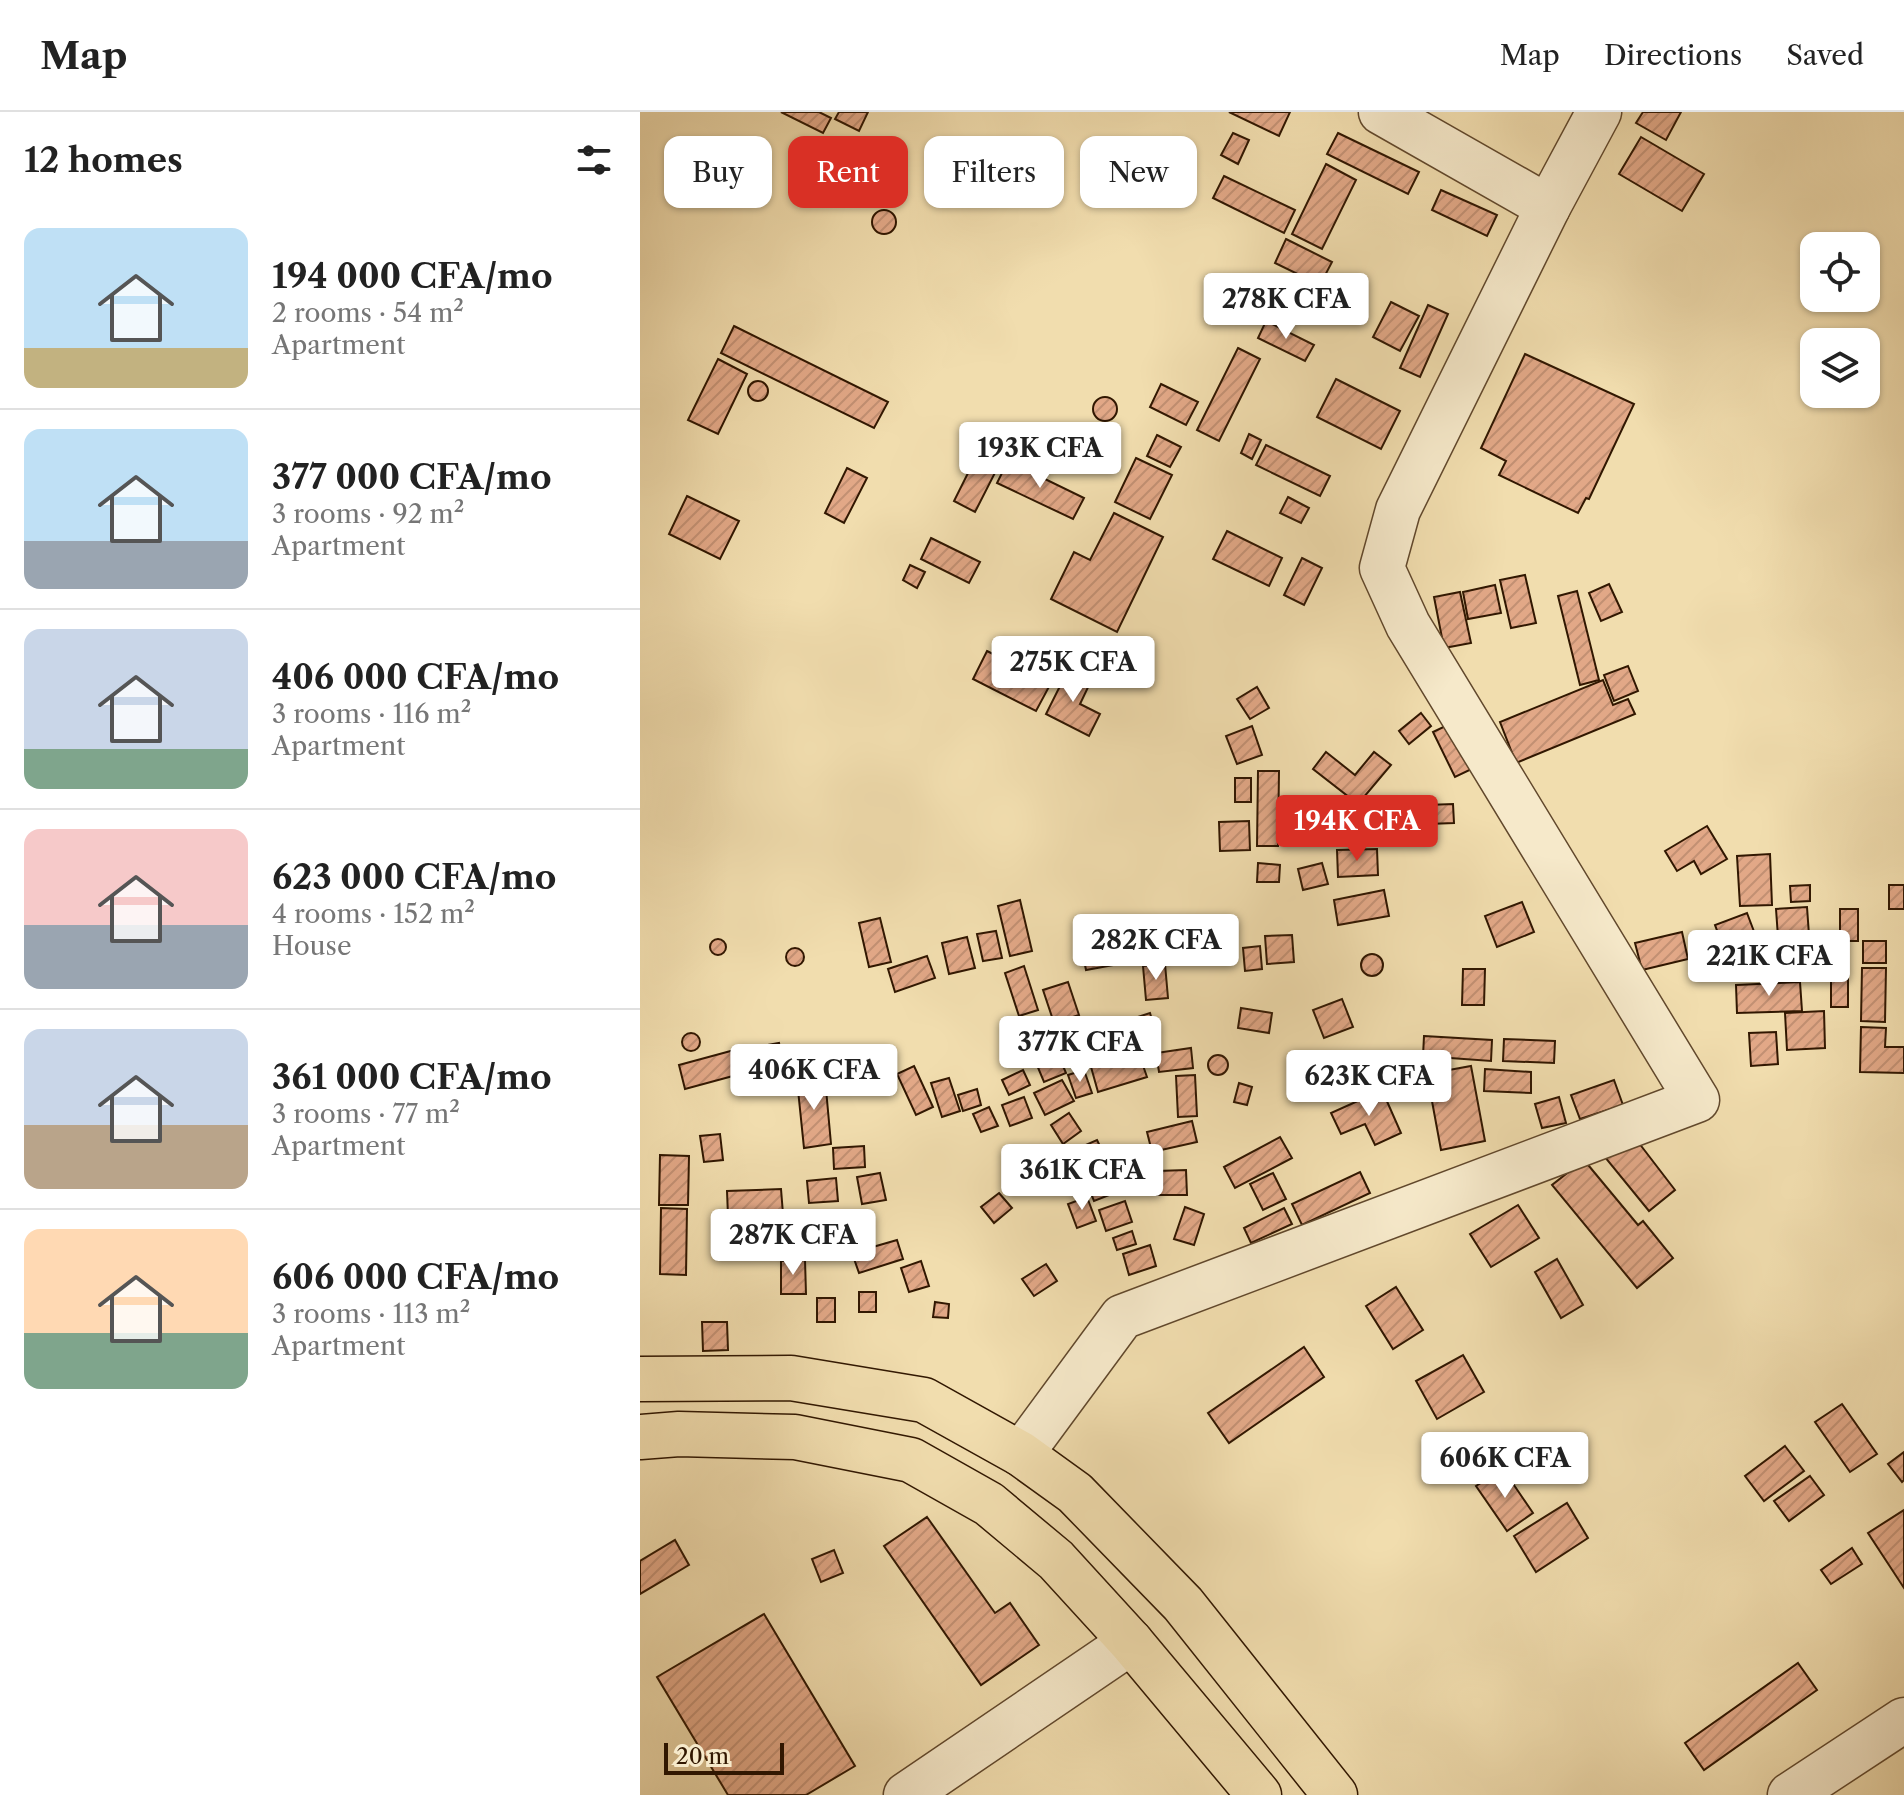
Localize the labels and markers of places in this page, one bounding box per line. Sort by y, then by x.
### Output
pin: 278K CFA [1203,273,1369,341]
pin: 193K CFA [957,422,1123,490]
pin: 275K CFA [990,636,1156,704]
pin: 194K CFA [1274,795,1440,863]
pin: 282K CFA [1073,914,1239,982]
pin: 221K CFA [1686,930,1852,998]
pin: 377K CFA [997,1016,1163,1084]
pin: 406K CFA [731,1044,897,1112]
pin: 623K CFA [1286,1050,1452,1118]
pin: 361K CFA [999,1144,1165,1212]
pin: 287K CFA [710,1209,876,1277]
pin: 606K CFA [1422,1432,1588,1500]

